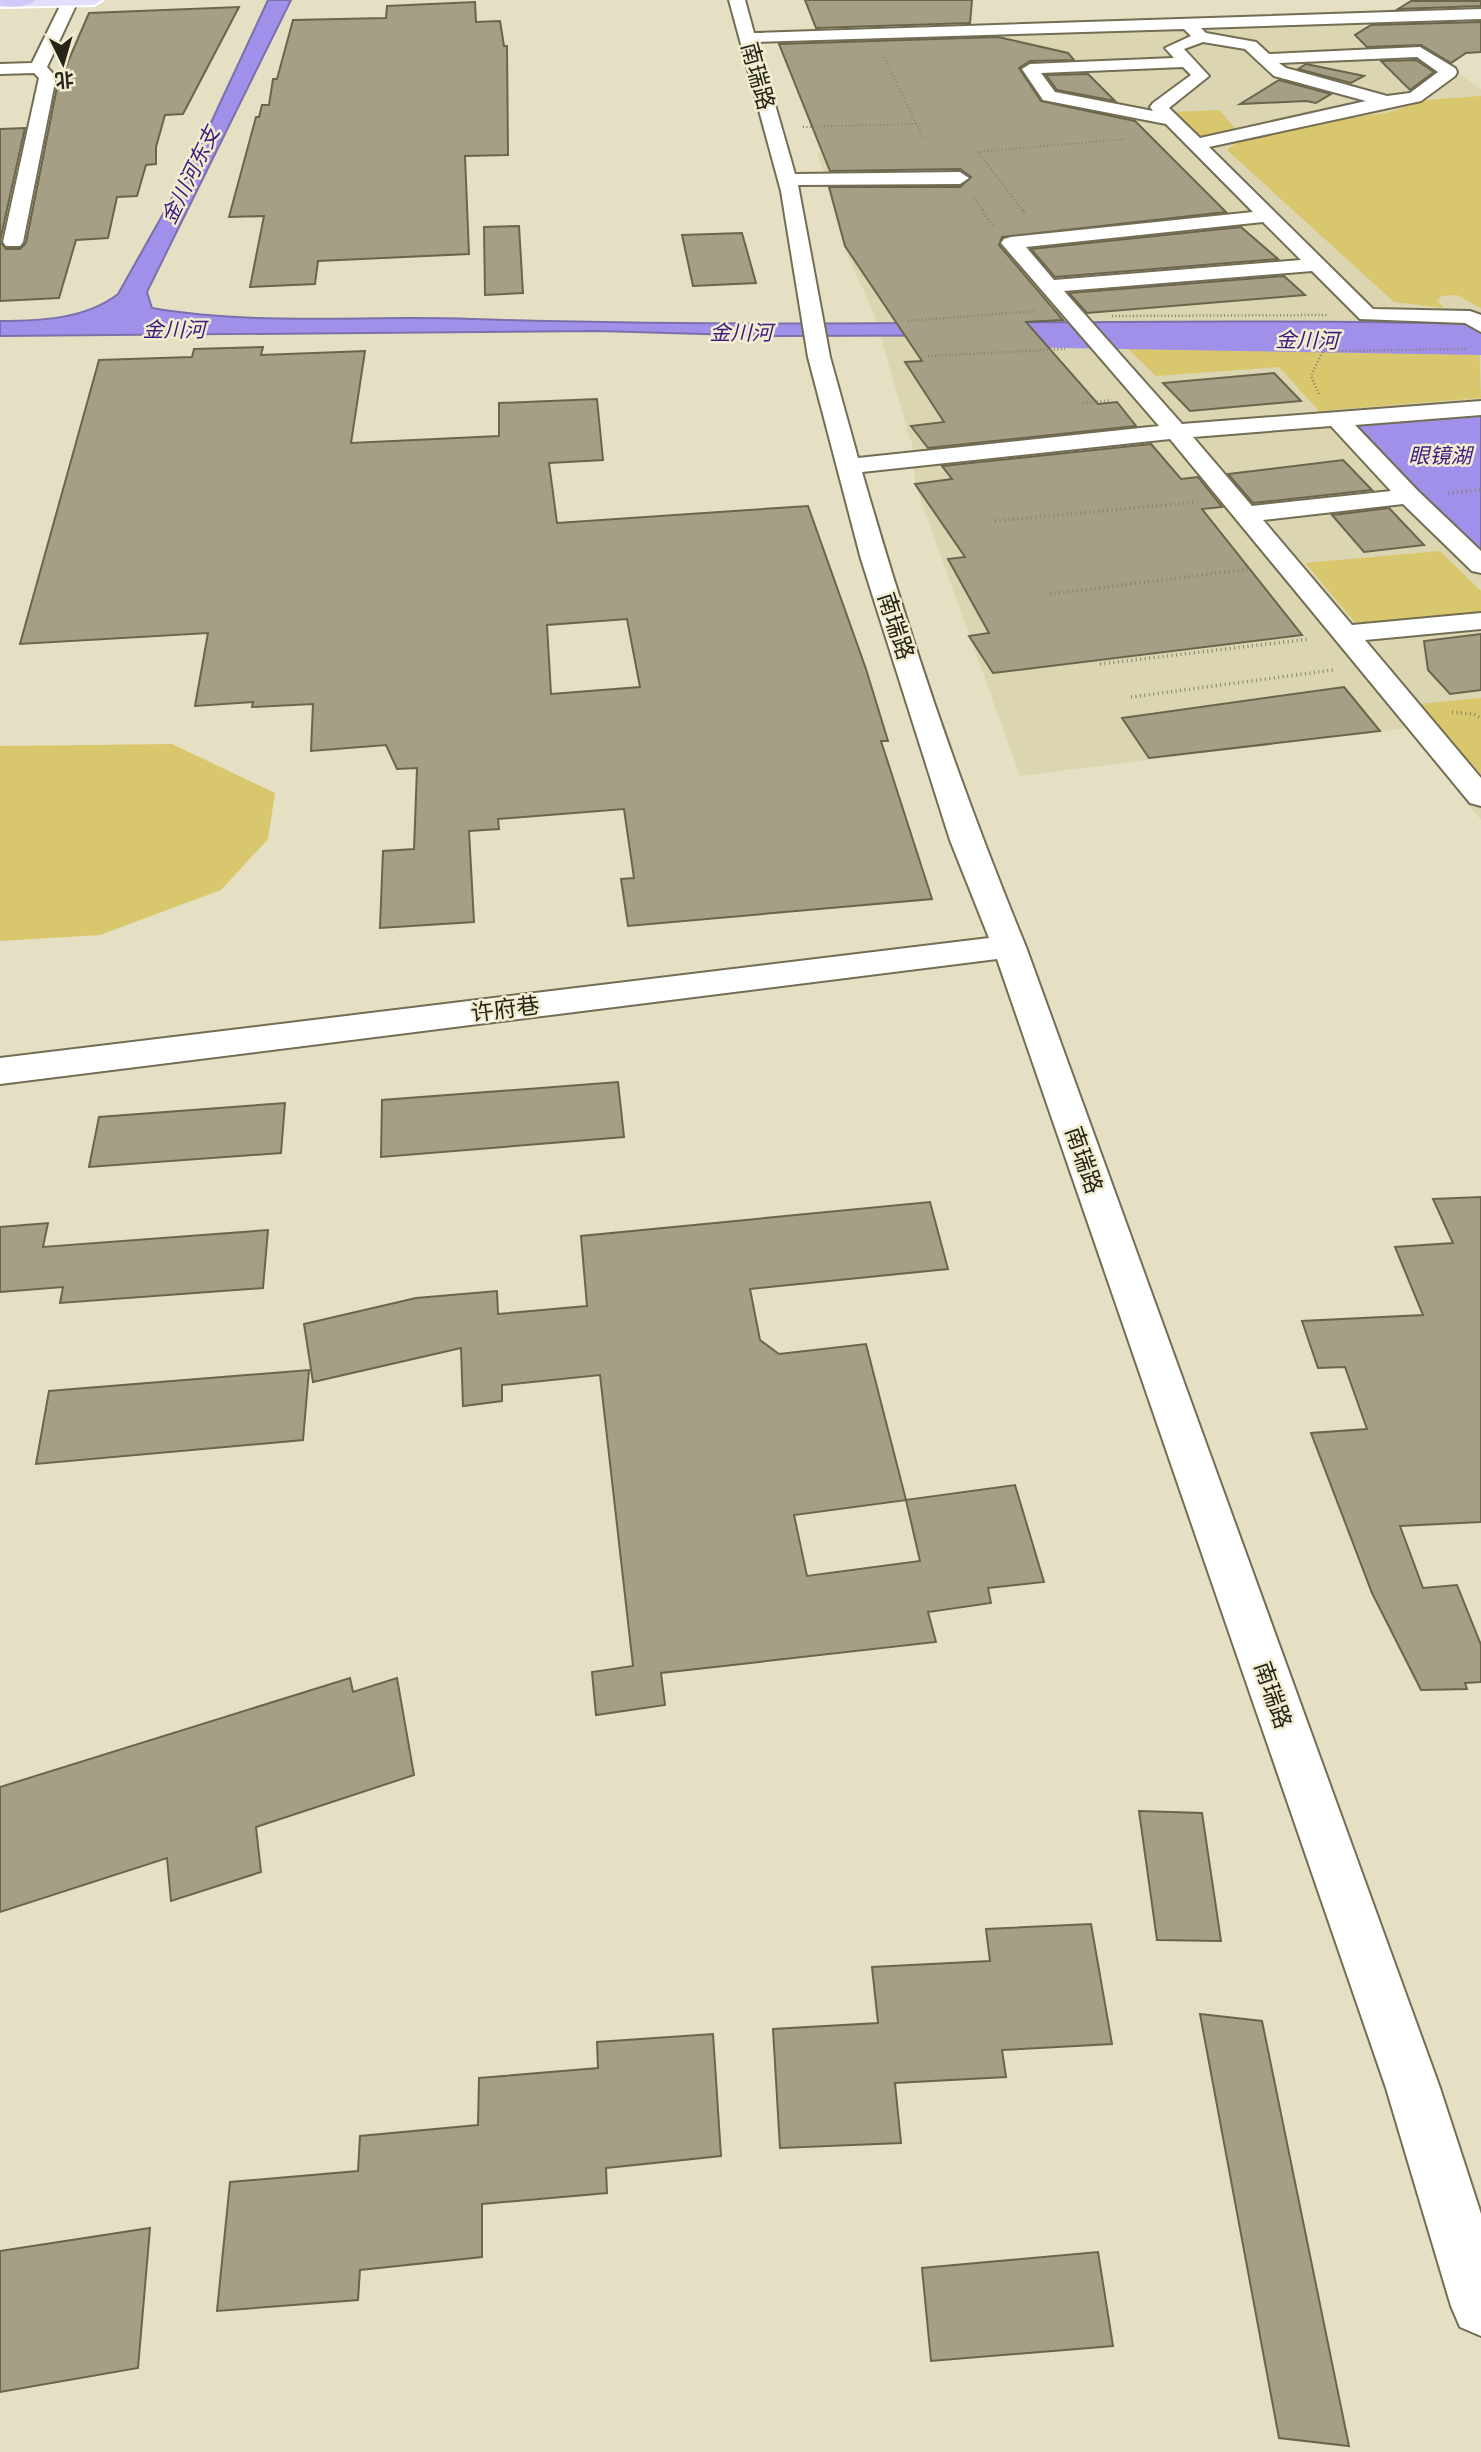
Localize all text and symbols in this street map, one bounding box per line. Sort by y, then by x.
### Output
north arrow [28,28,98,98]
street label: 南瑞路 [735,39,781,113]
text: 北 [54,66,75,93]
water label: 金川河东支 [155,120,226,228]
water label: 金川河 [143,316,209,343]
water label: 金川河 [710,319,776,346]
water label: 金川河 [1275,326,1343,354]
water label: 眼镜湖 [1409,442,1474,469]
street label: 南瑞路 [871,589,921,663]
street label: 许府巷 [469,990,541,1028]
street label: 南瑞路 [1059,1122,1109,1198]
street label: 南瑞路 [1248,1657,1298,1733]

